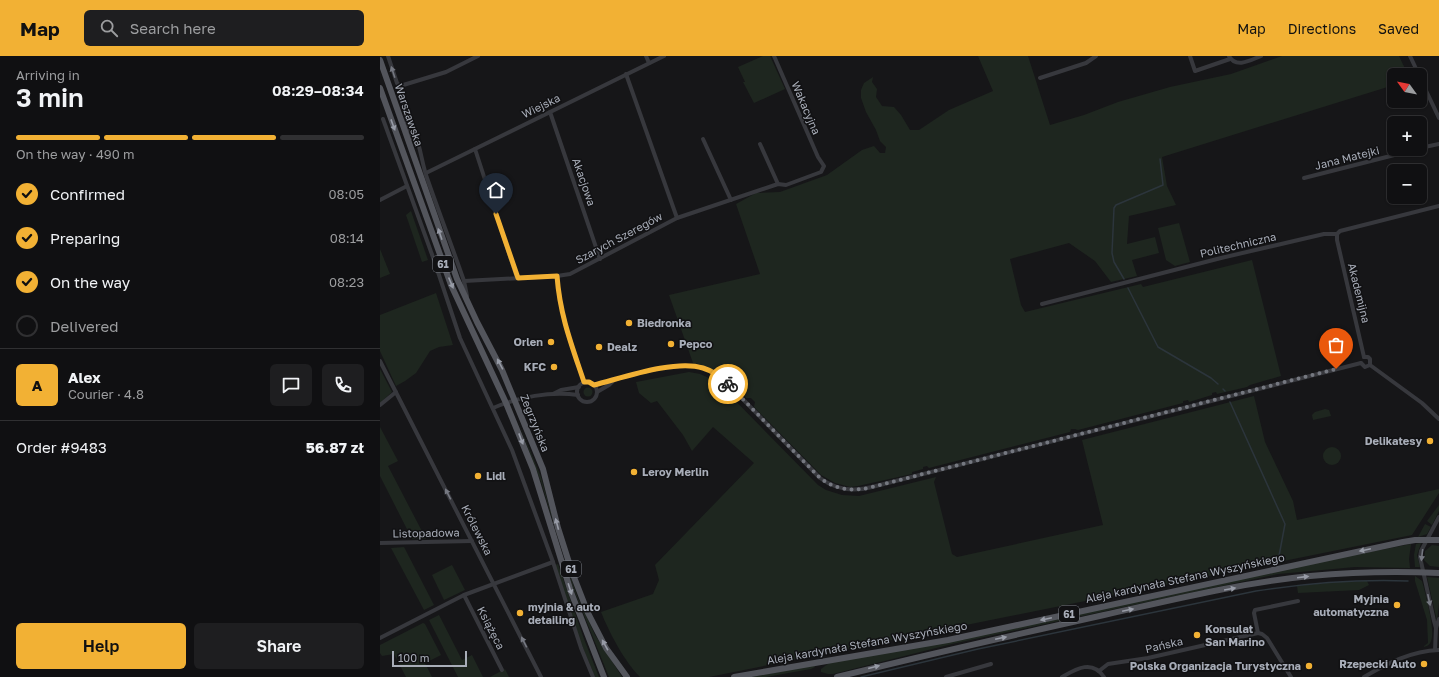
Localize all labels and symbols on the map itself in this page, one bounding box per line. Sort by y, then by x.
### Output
one-way arrow [390,65,396,77]
north arrow [1387,68,1427,108]
street label: Wakacyjna [789,79,823,136]
street label: Warszawska [393,82,426,148]
street label: Wiejska [520,91,562,120]
one-way arrow [391,119,397,131]
street label: Jana Matejki [1313,143,1381,172]
street label: Akacjowa [570,156,599,208]
pin [479,173,513,214]
street label: Szarych Szeregów [573,209,664,266]
one-way arrow [436,227,442,239]
street label: Politechniczna [1198,229,1277,260]
road number: 61 [433,256,453,272]
street label: Akademijna [1346,261,1373,324]
one-way arrow [448,278,454,290]
place label: Biedronka [637,316,691,329]
marker: Biedronka [624,318,634,328]
pin [1319,328,1353,369]
place label: Orlen [513,335,543,348]
marker: Orlen [546,337,556,347]
place label: Pepco [679,337,713,350]
marker: Pepco [666,339,676,349]
place label: Dealz [607,340,638,353]
marker: Dealz [594,342,604,352]
one-way arrow [496,359,503,370]
place label: KFC [524,360,546,373]
marker: KFC [549,362,559,372]
courier [708,364,748,404]
street label: Zegrzyńska [518,392,553,453]
one-way arrow [518,433,524,445]
place label: Delikatesy [1365,434,1422,447]
marker: Delikatesy [1425,436,1435,446]
place label: Leroy Merlin [642,465,709,478]
marker: Leroy Merlin [629,467,639,477]
place label: Lidl [486,469,506,482]
marker: Lidl [473,471,483,481]
one-way arrow [445,488,451,500]
street label: Królewska [459,502,496,557]
one-way arrow [554,518,560,530]
street label: Listopadowa [392,525,460,540]
one-way arrow [1358,547,1371,553]
one-way arrow [1419,549,1425,561]
street label: Aleja kardynała Stefana Wyszyńskiego [1084,550,1286,605]
road number: 61 [561,561,581,577]
one-way arrow [1297,574,1309,580]
one-way arrow [567,583,573,595]
one-way arrow [1224,586,1236,592]
place label: Myjnia automatyczna [1313,592,1389,618]
one-way arrow [1427,594,1433,606]
place label: myjnia & auto detailing [528,600,601,626]
marker: Myjnia automatyczna [1392,600,1402,610]
street label: Książęca [475,604,508,652]
road number: 61 [1059,606,1079,622]
one-way arrow [1122,606,1134,612]
marker: myjnia & auto detailing [515,608,525,618]
one-way arrow [1040,616,1052,622]
street label: Aleja kardynała Stefana Wyszyńskiego [766,618,968,667]
place label: Konsulat San Marino [1205,622,1265,648]
marker: Konsulat San Marino [1192,630,1202,640]
one-way arrow [995,634,1007,640]
street label: Pańska [1144,634,1184,655]
one-way arrow [521,636,527,648]
one-way arrow [602,639,608,651]
scale bar [392,649,467,668]
place label: Rzepecki Auto [1339,657,1416,670]
place label: Polska Organizacja Turystyczna [1130,659,1301,672]
marker: Rzepecki Auto [1419,659,1429,669]
marker: Polska Organizacja Turystyczna [1304,661,1314,671]
one-way arrow [868,664,881,670]

